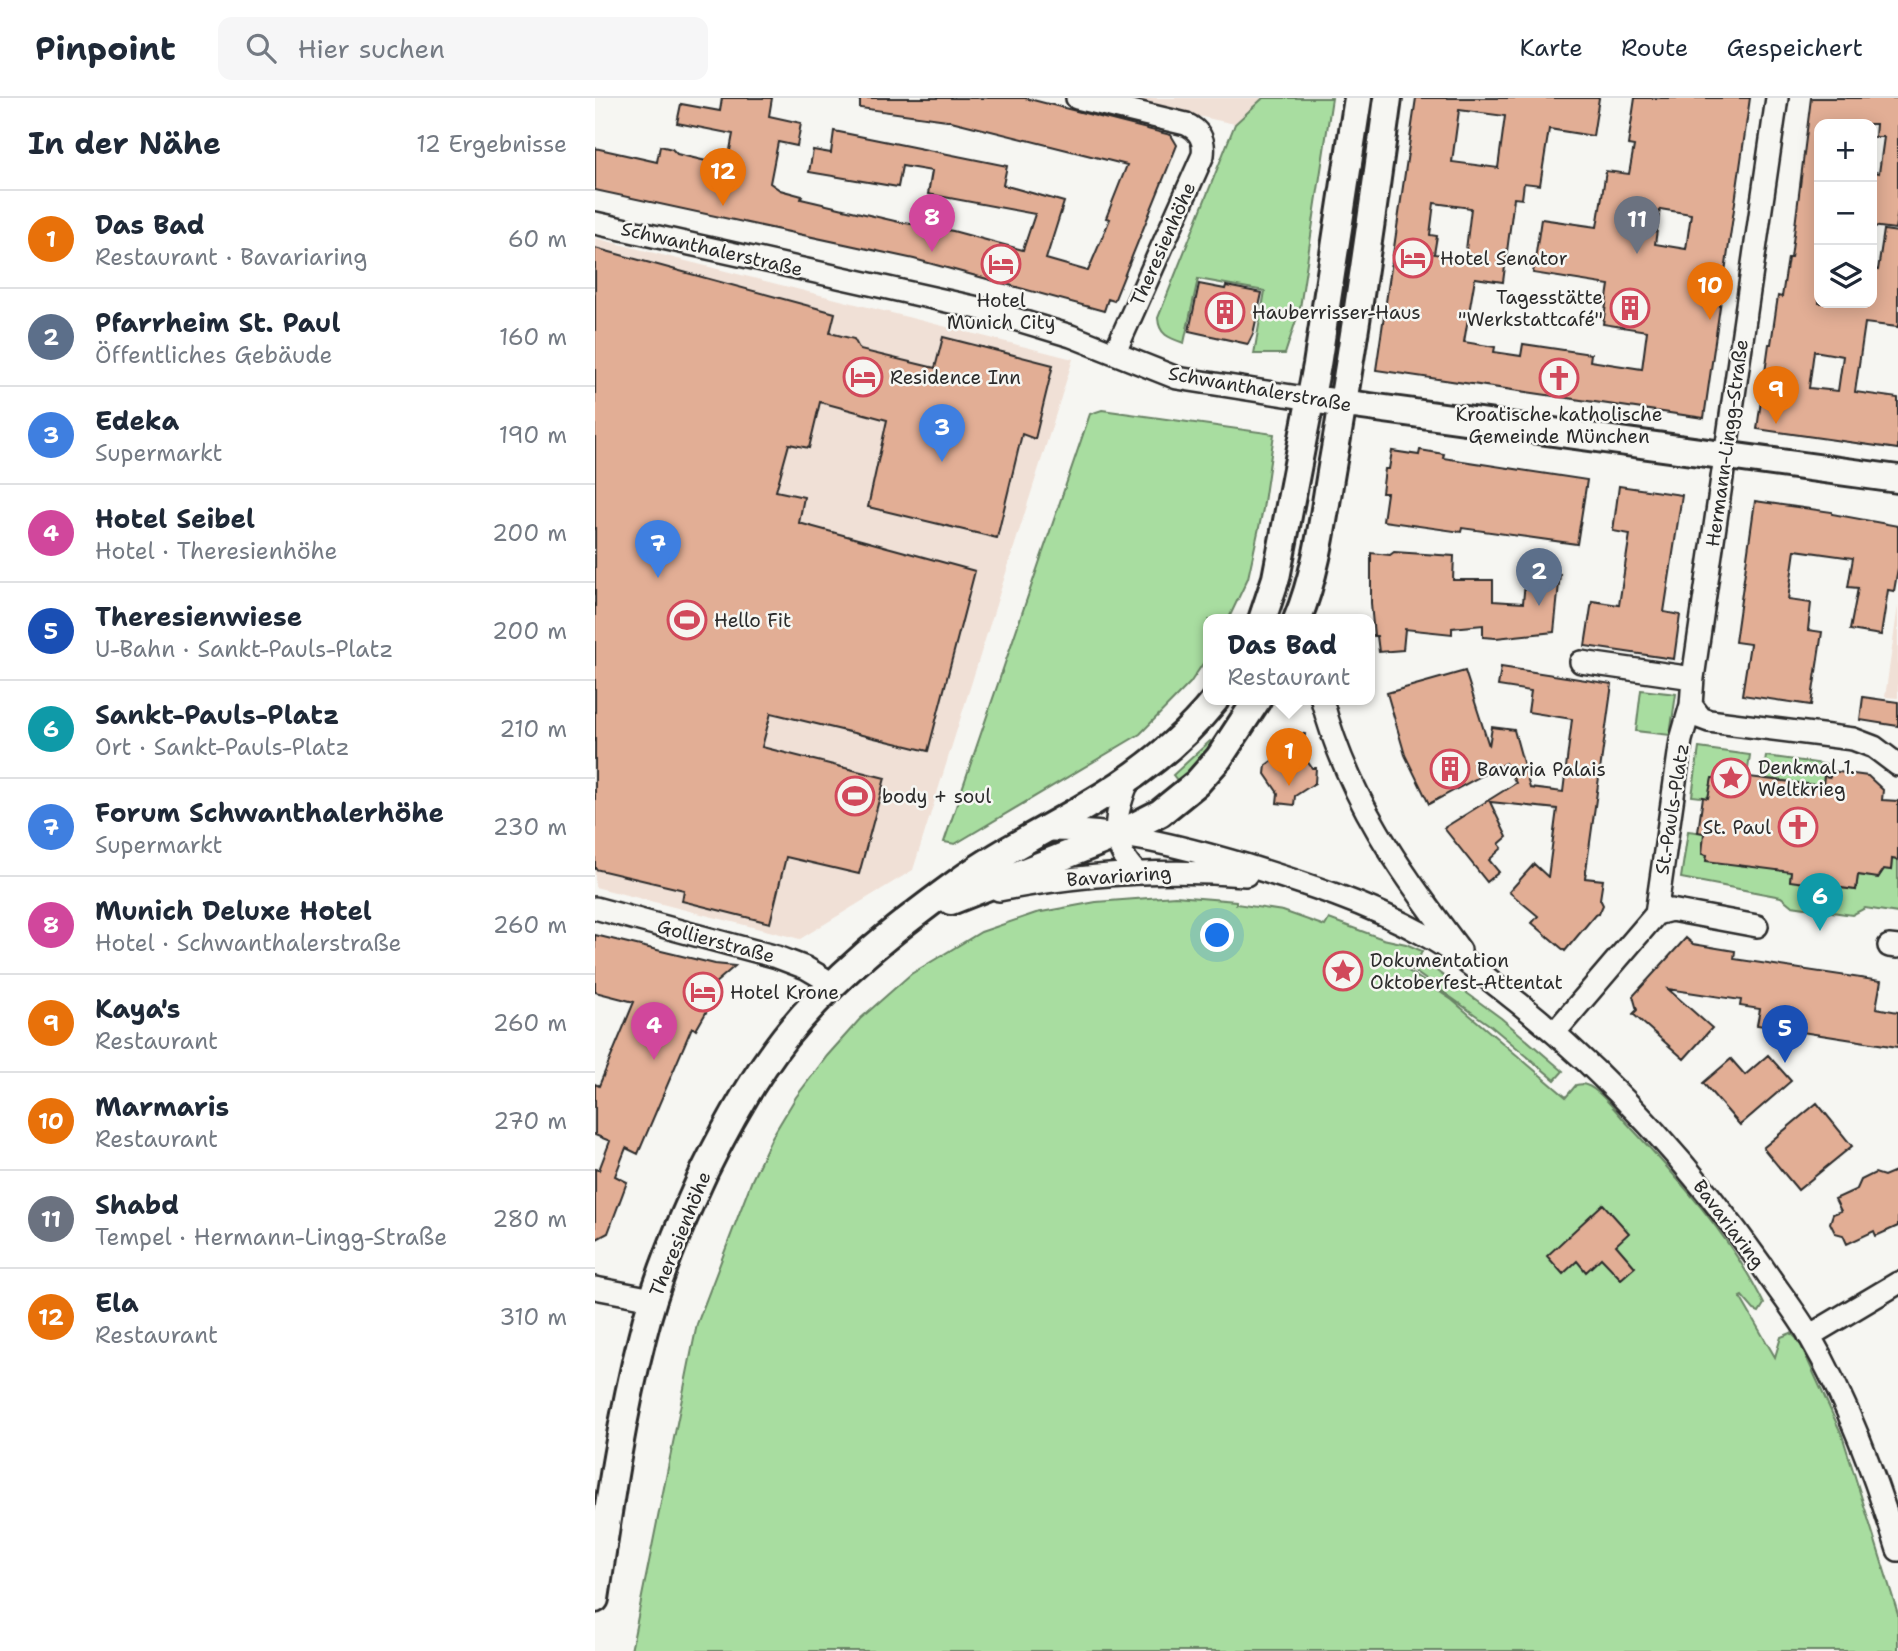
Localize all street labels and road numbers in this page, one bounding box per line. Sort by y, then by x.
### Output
street label: Theresienhöhe [1125,178,1201,310]
street label: Schwanthalerstraße [619,216,805,282]
street label: Hermann-Lingg-Straße [1700,338,1754,548]
street label: Schwanthalerstraße [1166,361,1354,417]
street label: St.-Pauls-Platz [1649,742,1695,876]
street label: Bavariaring [1066,860,1172,892]
street label: Gollierstraße [655,913,777,969]
street label: Theresienhöhe [644,1168,716,1300]
street label: Bavariaring [1687,1175,1771,1273]

